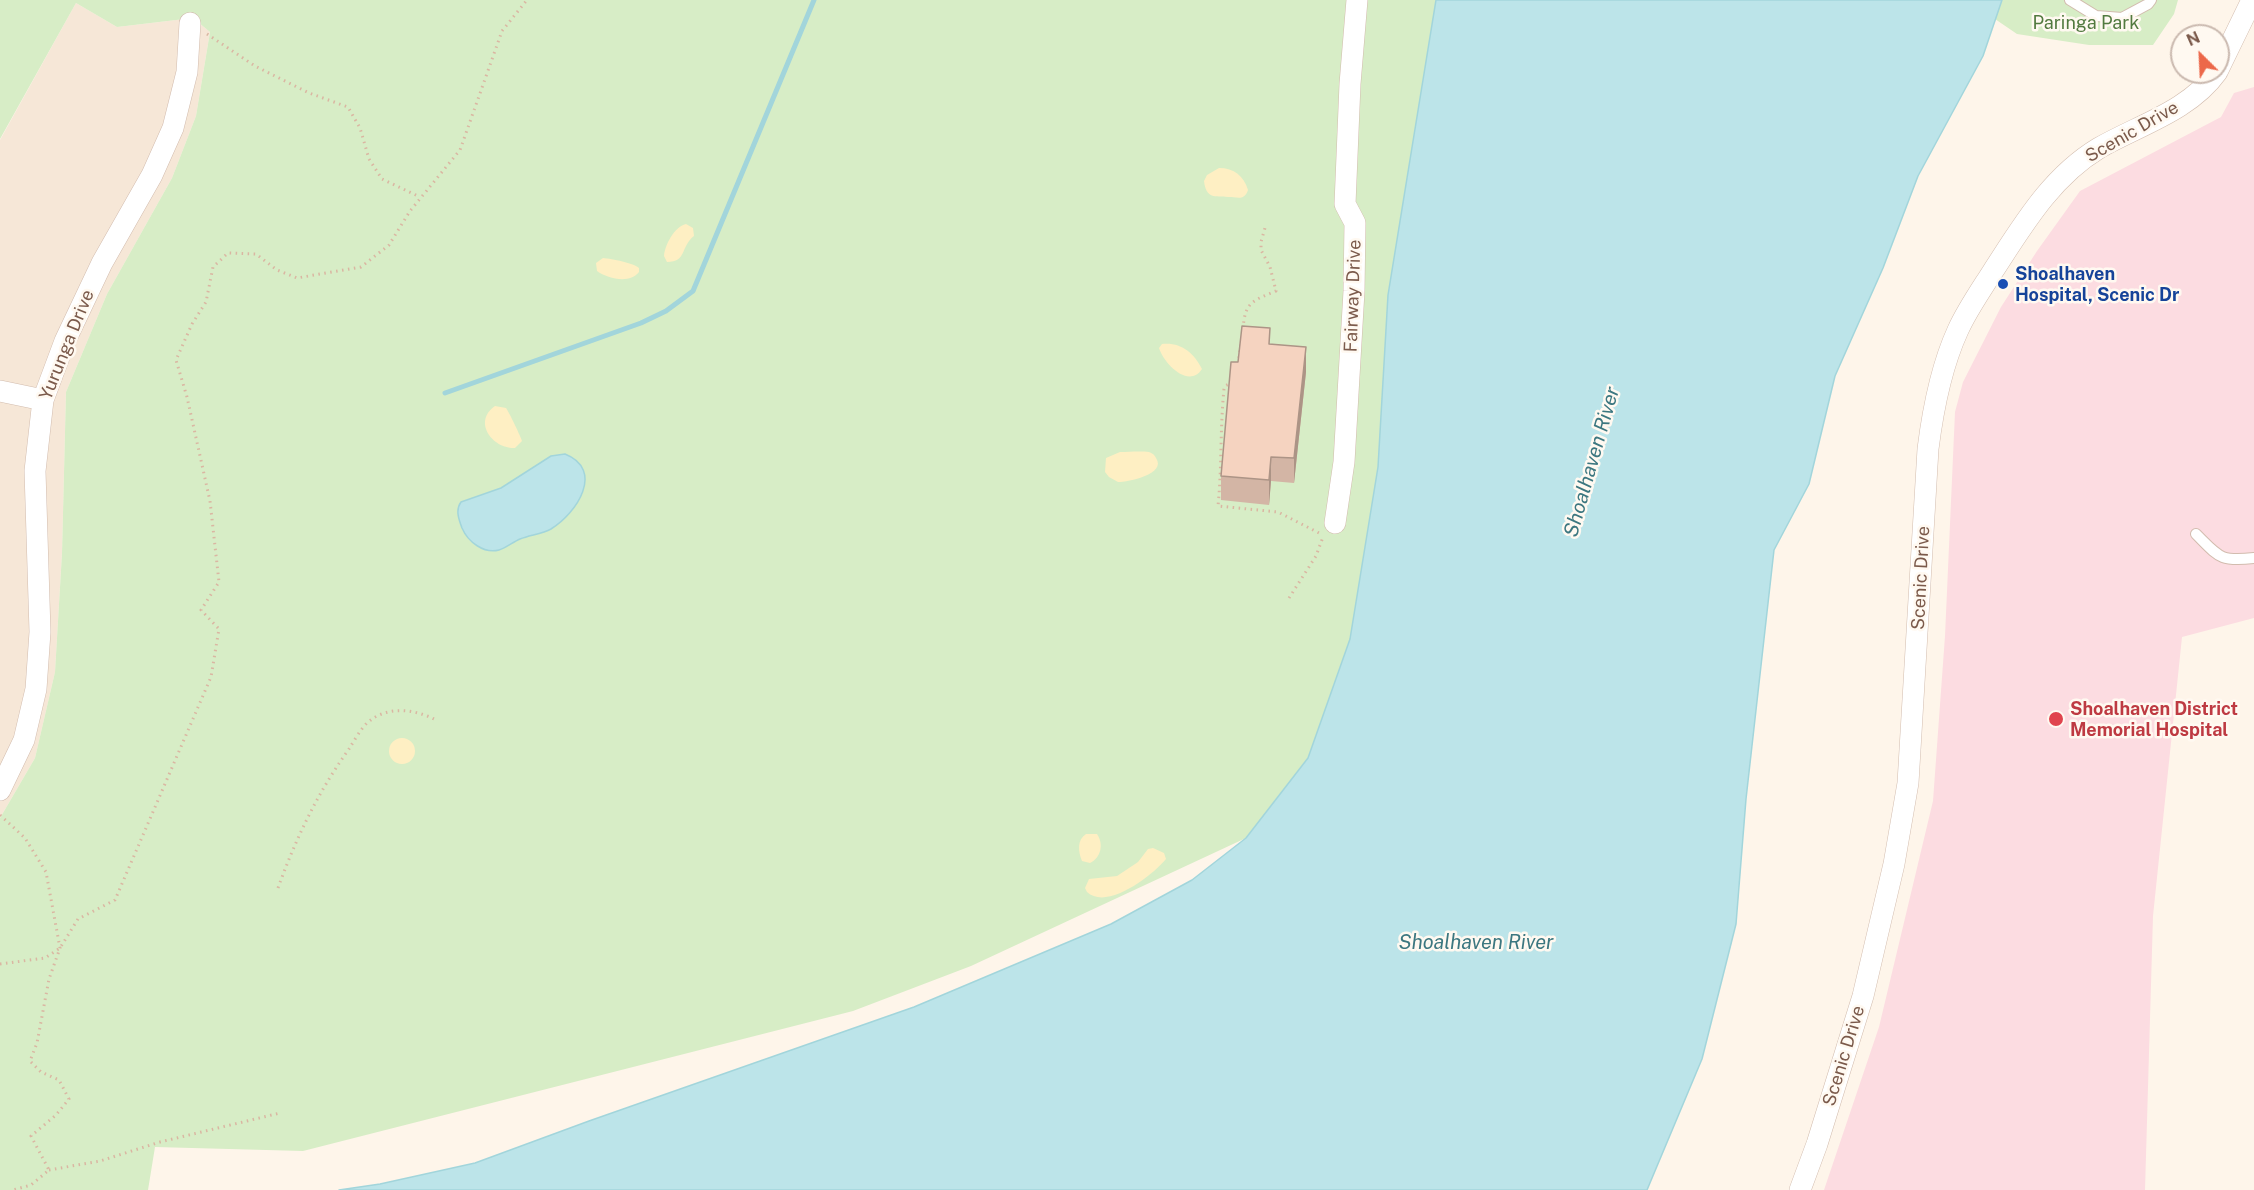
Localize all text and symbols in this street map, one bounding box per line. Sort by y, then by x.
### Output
park label: Paringa Park [2033,12,2139,34]
north arrow [2170,24,2230,84]
text: N [2184,28,2203,50]
street label: Scenic Drive [2082,97,2182,167]
street label: Fairway Drive [1340,239,1366,353]
place label: Shoalhaven Hospital, Scenic Dr [2015,263,2179,306]
marker: Shoalhaven Hospital, Scenic Dr [1996,277,2010,291]
street label: Yurunga Drive [35,287,99,403]
water label: Shoalhaven River [1559,384,1625,540]
street label: Scenic Drive [1907,525,1935,631]
place label: Shoalhaven District Memorial Hospital [2070,698,2238,740]
marker: Shoalhaven District Memorial Hospital [2047,710,2065,728]
water label: Shoalhaven River [1398,931,1554,955]
street label: Scenic Drive [1818,1003,1870,1109]

